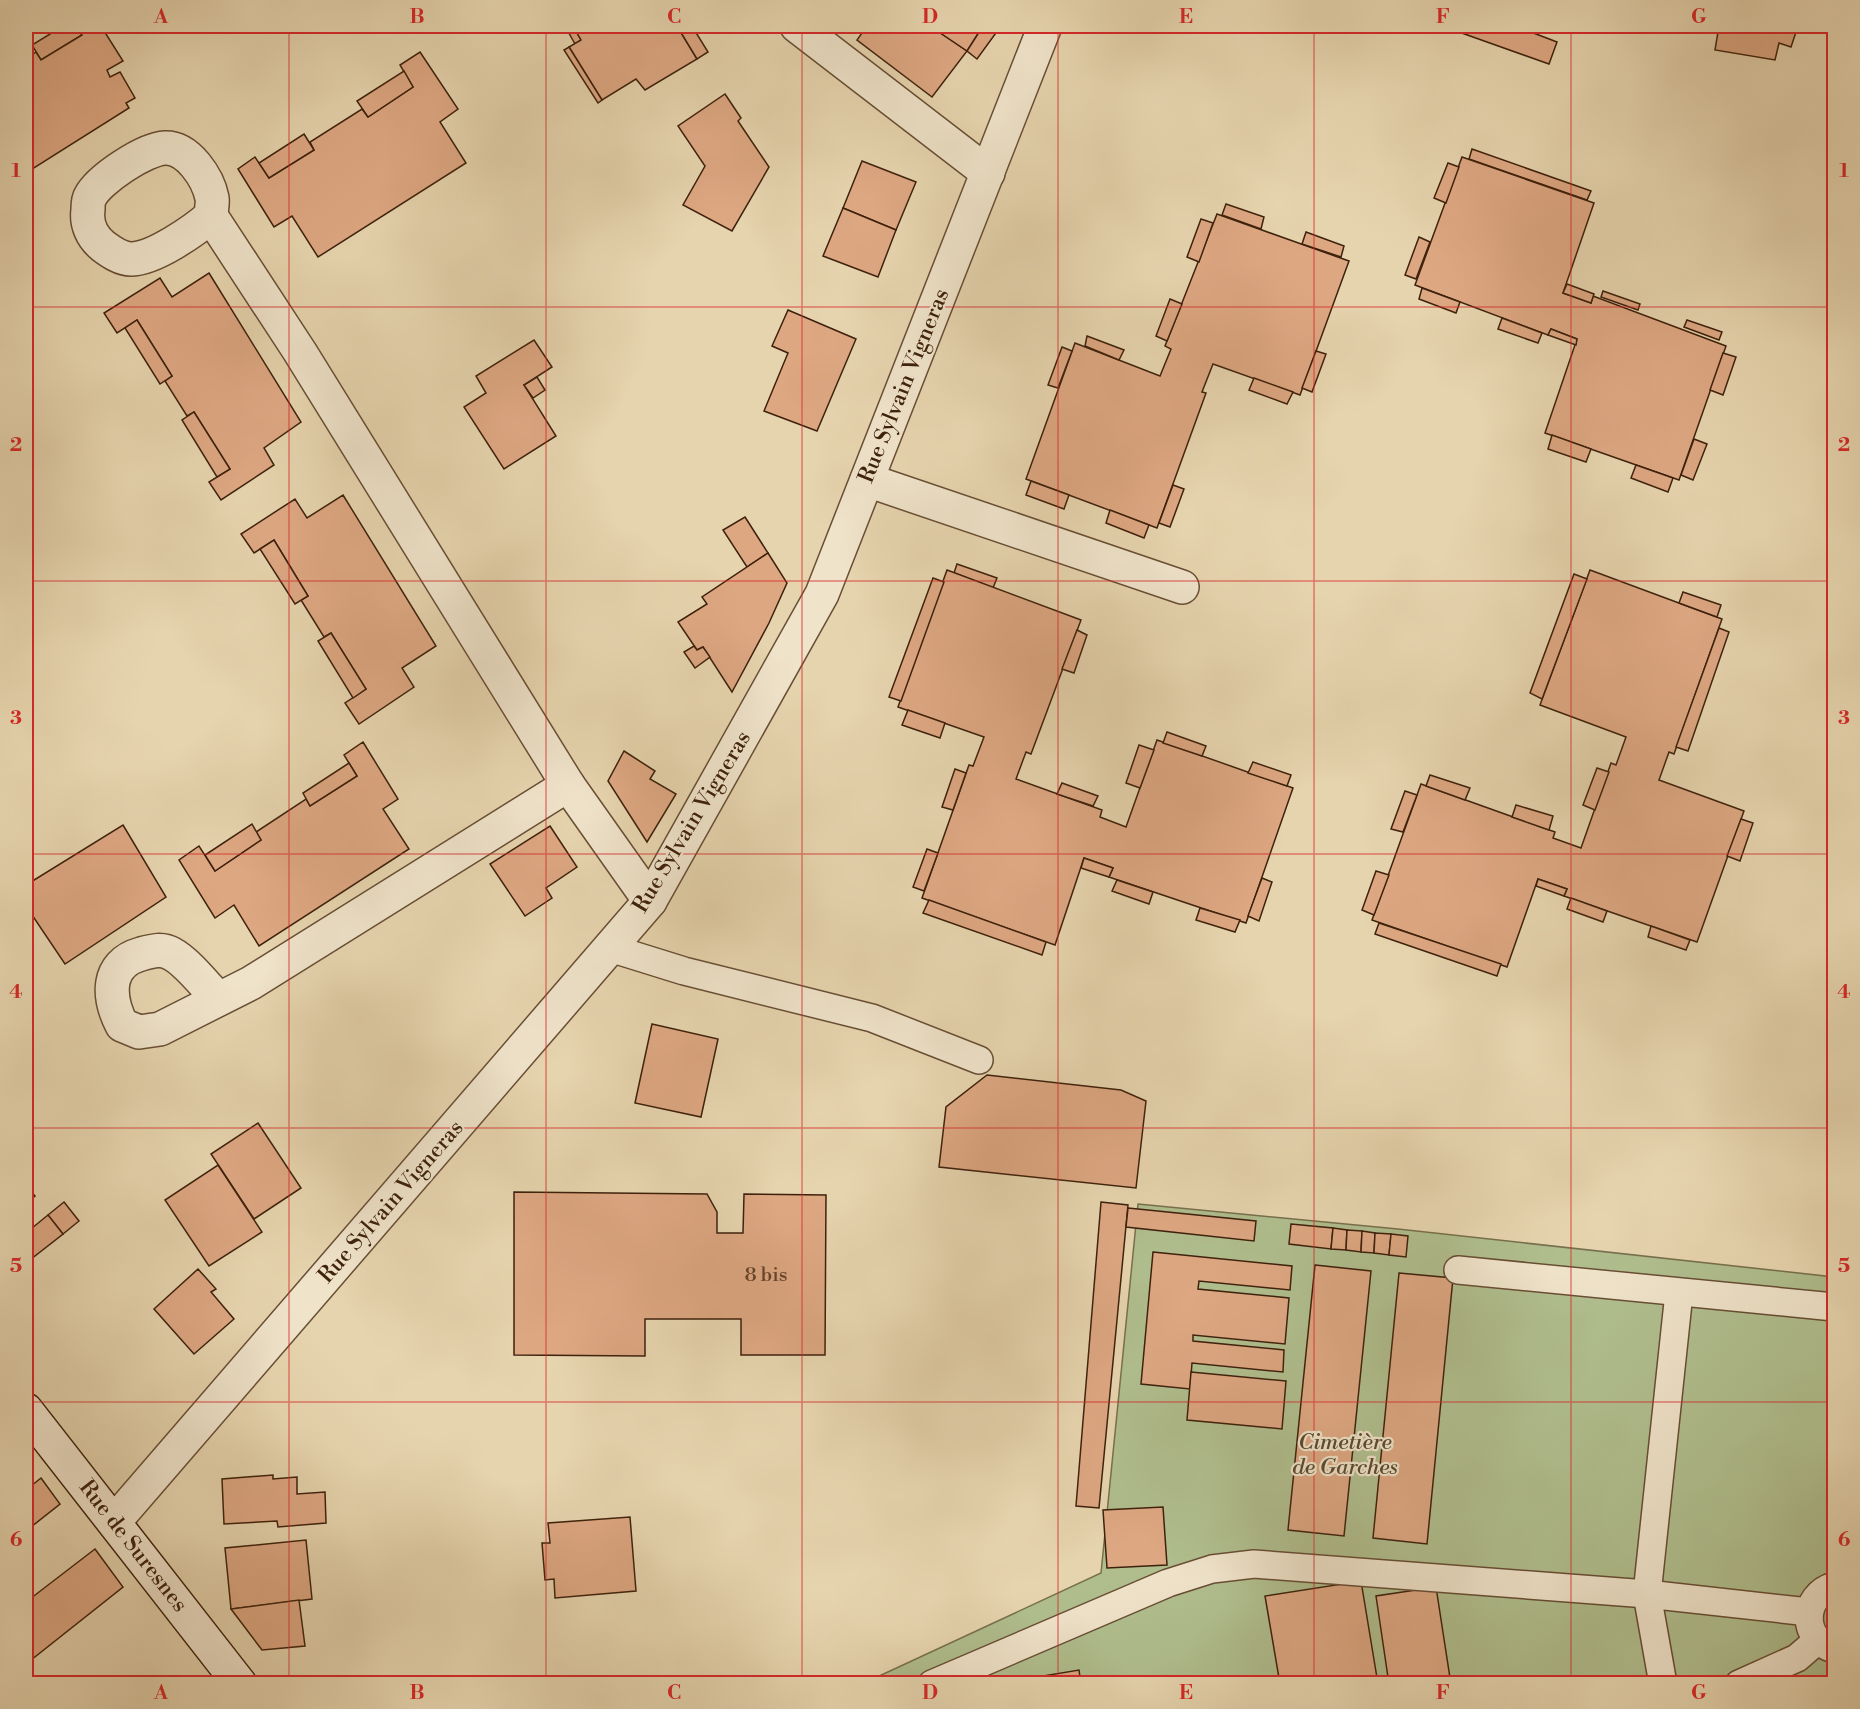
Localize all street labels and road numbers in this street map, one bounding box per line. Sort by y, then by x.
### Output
street label: Rue Sylvain Vigneras [853,285,955,487]
street label: Rue Sylvain Vigneras [627,726,757,918]
street label: Rue Sylvain Vigneras [313,1115,469,1289]
street label: Rue de Suresnes [73,1474,193,1618]

